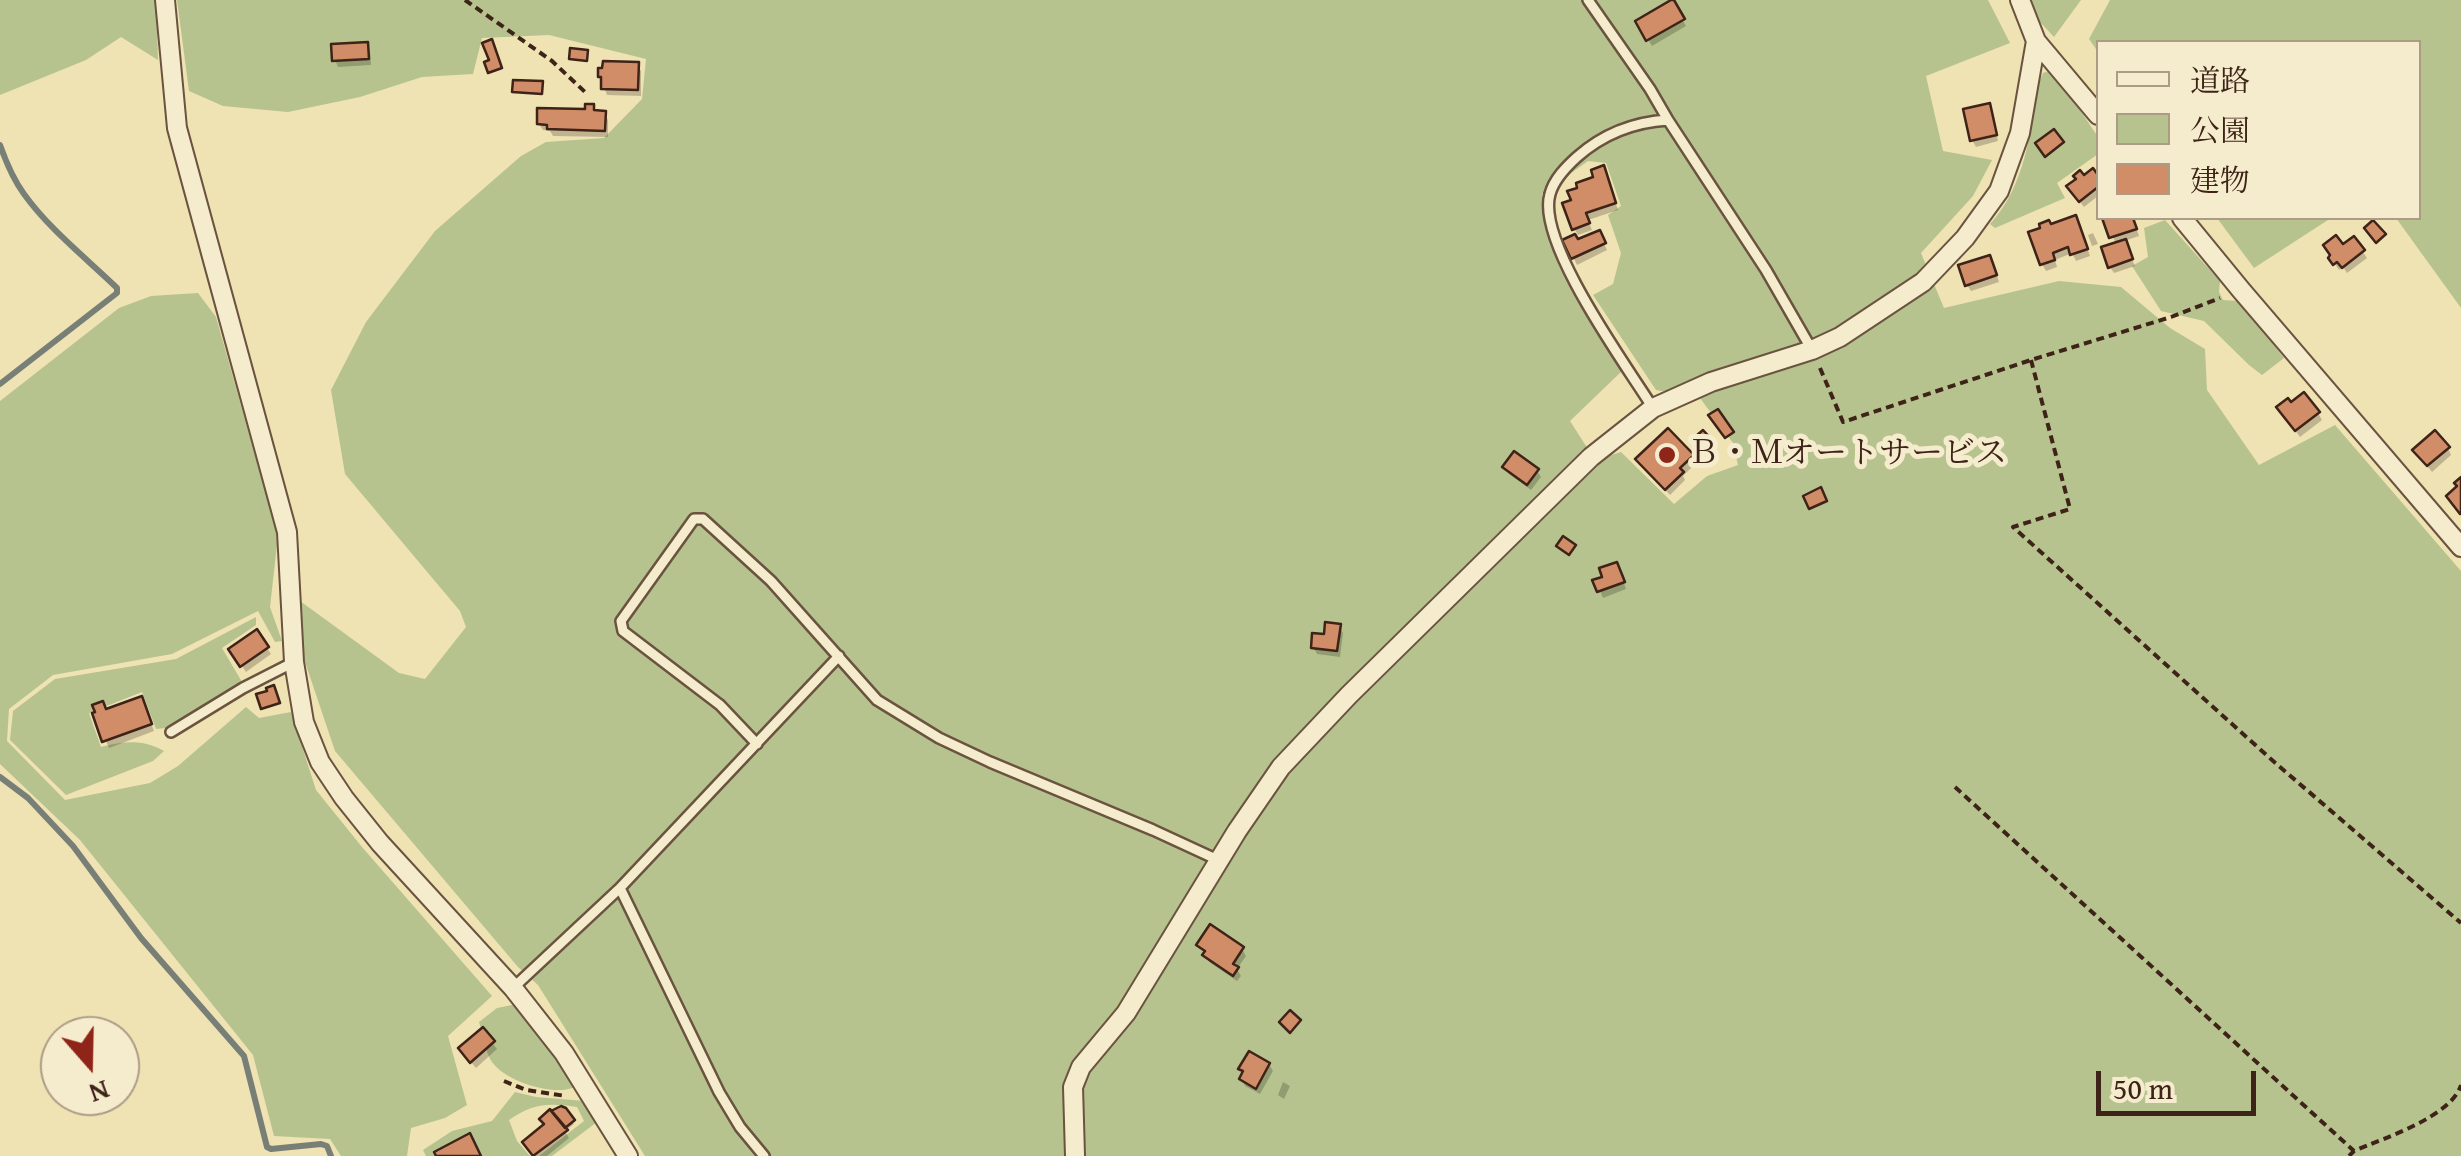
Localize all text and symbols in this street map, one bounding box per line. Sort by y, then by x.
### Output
legend [2096,40,2421,220]
text: 道路 [2190,58,2250,102]
text: 公園 [2190,108,2250,152]
text: 建物 [2190,158,2250,202]
place label: Ｂ・Ｍオートサービス [1687,436,2007,474]
marker: Ｂ・Ｍオートサービス [1656,444,1678,466]
north arrow [40,1016,140,1116]
scale bar [2101,1051,2261,1113]
text: 50 m [2113,1066,2173,1110]
text: N [84,1070,116,1115]

